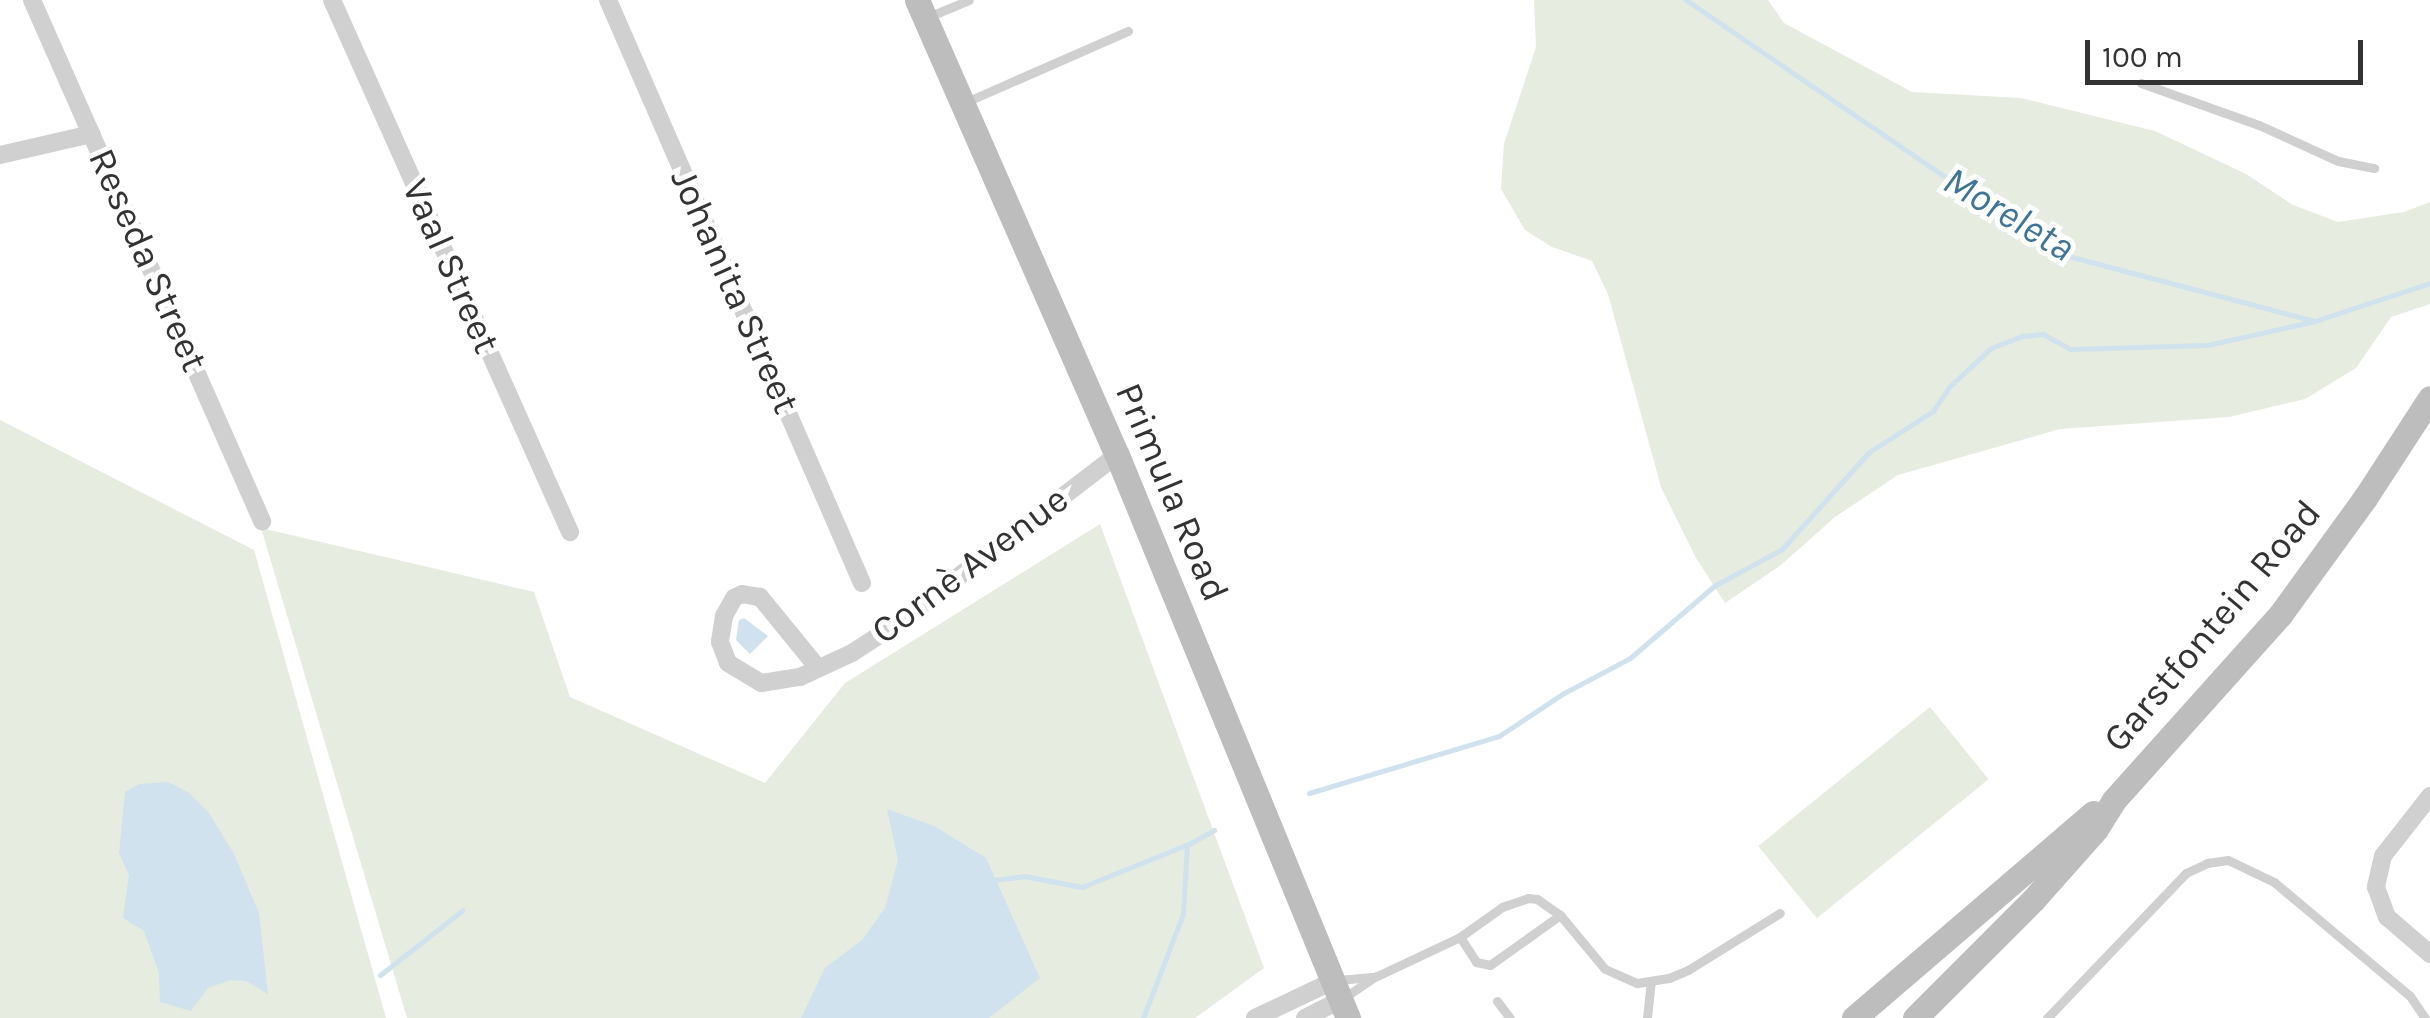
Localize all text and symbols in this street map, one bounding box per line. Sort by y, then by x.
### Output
scale bar [2090,20,2368,82]
text: 100 m [2102,39,2183,75]
street label: Reseda Street [79,142,217,378]
water label: Moreleta [1935,156,2083,272]
street label: Johanita Street [661,162,809,420]
street label: Vaal Street [392,172,510,360]
street label: Primula Road [1106,376,1238,608]
street label: Cornè Avenue [863,476,1077,654]
street label: Garstfontein Road [2093,491,2331,761]

